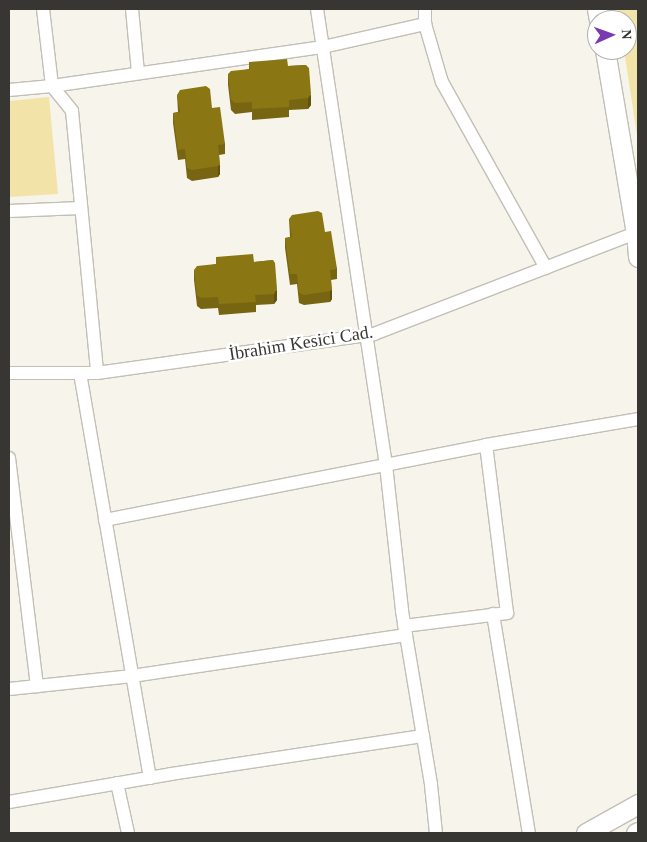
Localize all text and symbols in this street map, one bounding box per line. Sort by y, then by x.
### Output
north arrow [587,10,637,60]
text: N [619,29,634,40]
street label: İbrahim Kesici Cad. [227,321,375,365]

